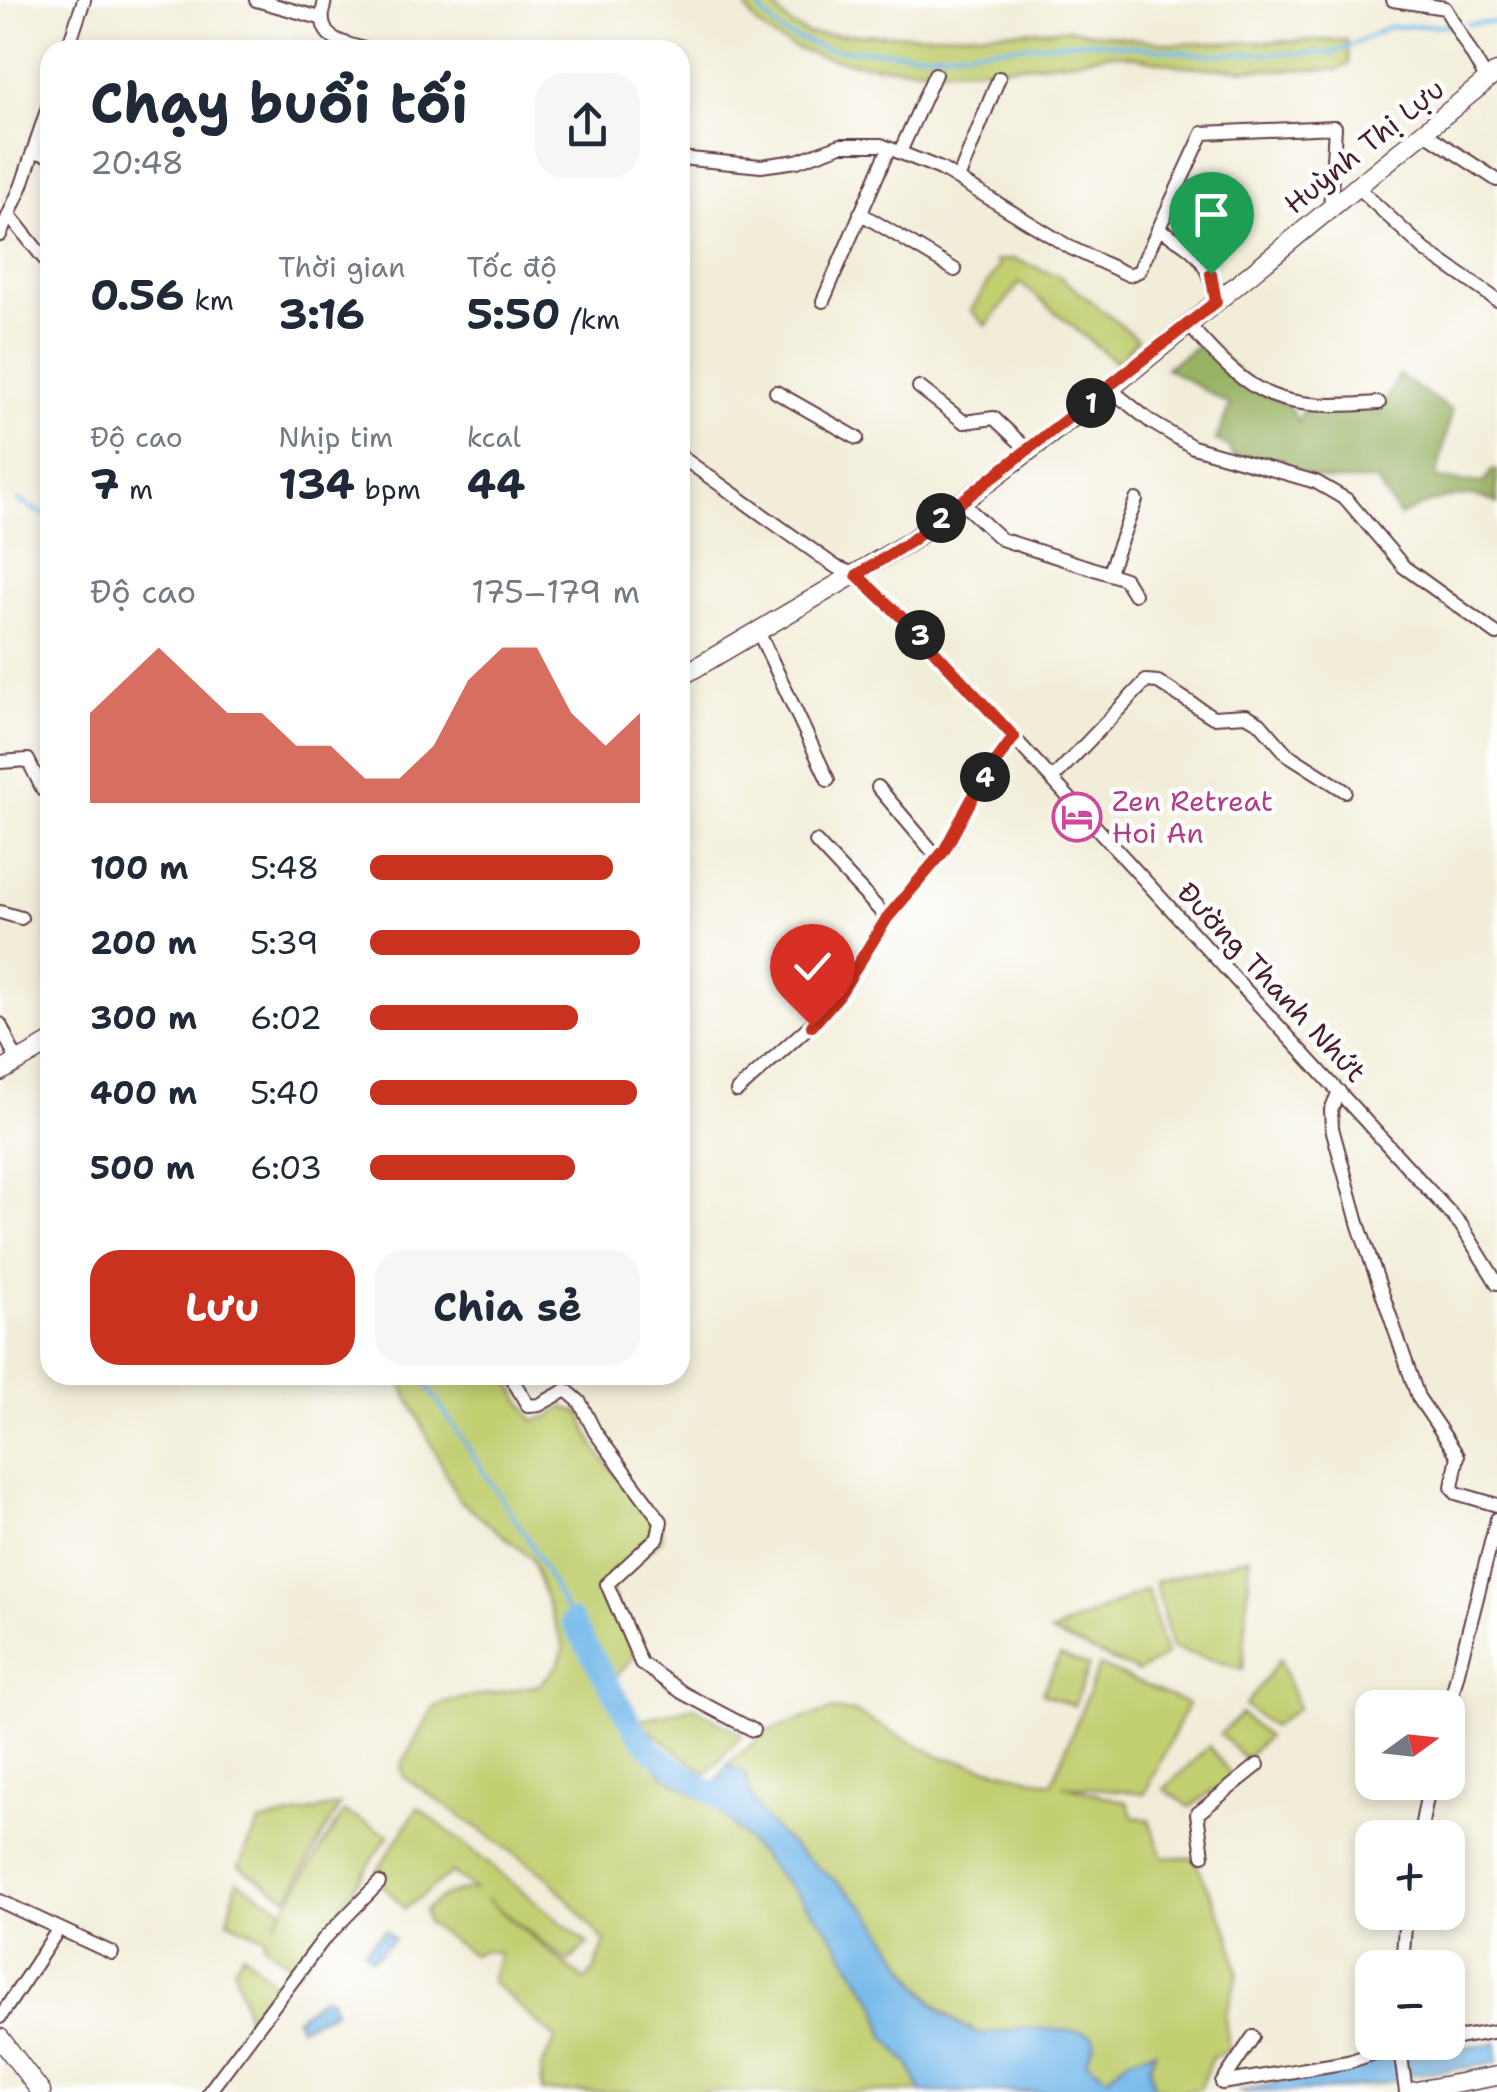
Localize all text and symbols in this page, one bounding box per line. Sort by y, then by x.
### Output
text: Chạy buổi tối [90,66,468,140]
street label: Huỳnh Thị Lựu [1276,70,1452,222]
button: share [535,73,640,178]
text: 20:48 [90,141,184,184]
pin [1169,172,1254,275]
icon: arrive [1184,187,1239,242]
text: Thời gian [278,248,405,286]
text: Tốc độ [467,248,557,286]
text: 0.56 [90,267,185,323]
text: km [185,281,234,319]
text: 3:16 [278,286,365,342]
text: 5:50 [467,286,561,342]
text: /km [561,300,620,338]
pin: 1 [1066,378,1116,428]
text: 1 [1085,384,1097,422]
text: Độ cao [90,418,183,456]
text: Nhịp tim [278,418,393,456]
text: kcal [467,418,521,456]
text: 7 [90,456,119,512]
text: 134 [278,456,355,512]
text: 44 [467,456,525,512]
text: m [119,470,153,508]
text: bpm [355,470,421,508]
pin: 2 [916,493,966,543]
text: 2 [931,499,951,537]
text: Độ cao [90,570,196,613]
text: 175–179 m [471,570,640,613]
pin: 3 [895,610,945,660]
text: 3 [910,616,930,654]
pin: 4 [960,752,1010,802]
text: 4 [975,758,995,796]
place label: Zen Retreat Hoi An [1112,782,1273,852]
hotel icon: Zen Retreat Hoi An [1051,791,1103,843]
text: 100 m [90,846,189,889]
text: 5:48 [250,846,319,889]
street label: Đường Thanh Nhứt [1169,874,1375,1090]
text: 200 m [90,921,197,964]
text: 5:39 [250,921,319,964]
pin [770,924,855,1027]
icon: check [785,939,840,994]
text: 300 m [90,996,197,1039]
text: 6:02 [250,996,322,1039]
text: 400 m [90,1071,197,1114]
text: 5:40 [250,1071,320,1114]
text: 500 m [90,1146,195,1189]
text: 6:03 [250,1146,322,1189]
button: Lưu [90,1250,355,1365]
button: Chia sẻ [375,1250,640,1365]
north arrow [1355,1690,1465,1800]
map controls [1355,1690,1465,2060]
button: + [1355,1820,1465,1930]
button: − [1355,1950,1465,2060]

